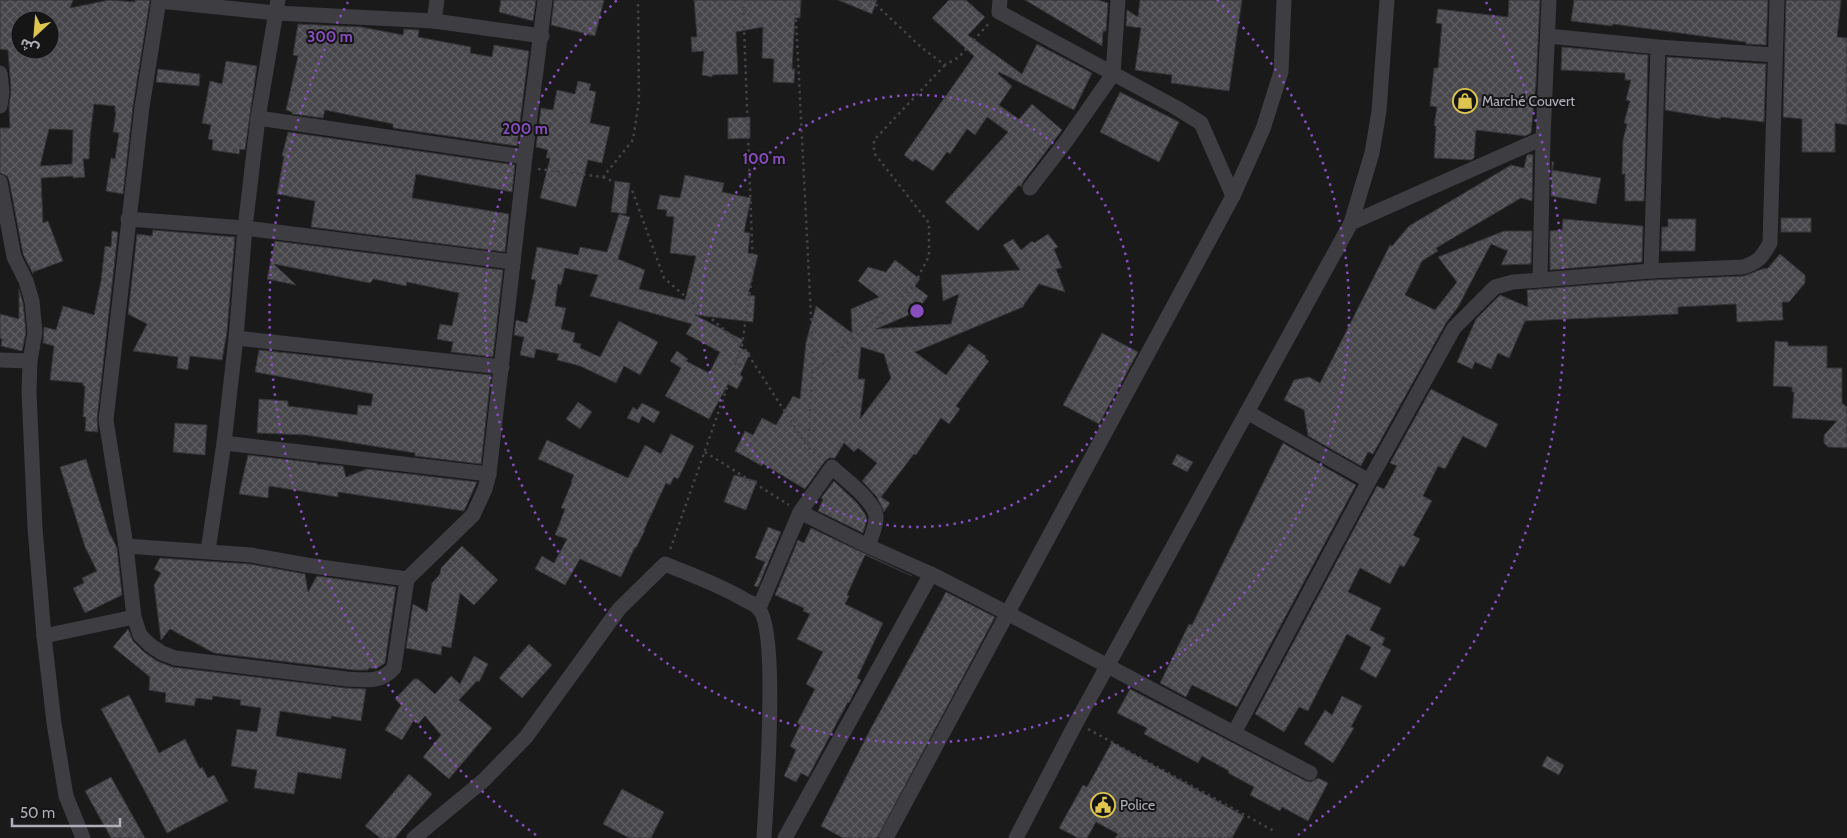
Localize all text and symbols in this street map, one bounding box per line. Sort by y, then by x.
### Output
north arrow [10,10,60,60]
text: 300 m [307,28,353,46]
text: ش [17,34,42,59]
shop icon: Marché Couvert [1452,88,1478,114]
place label: Marché Couvert [1482,92,1575,110]
text: 200 m [502,120,548,138]
text: 100 m [742,150,786,168]
centre of rings [908,302,926,320]
public building icon: Police [1090,792,1116,818]
scale bar [12,796,120,828]
place label: Police [1120,796,1155,814]
text: 50 m [20,804,55,822]

